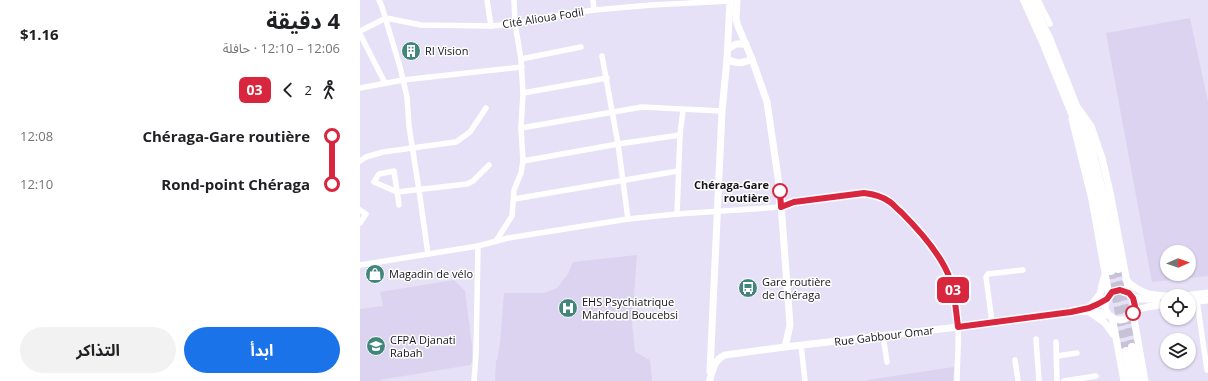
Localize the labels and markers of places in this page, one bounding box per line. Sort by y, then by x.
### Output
building icon: RI Vision [400,40,422,62]
place label: RI Vision [425,43,468,58]
place label: Chéraga-Gare routière [694,177,769,205]
marker: Chéraga-Gare routière [772,183,788,199]
shop icon: Magadin de vélo [364,263,386,285]
place label: Magadin de vélo [389,266,473,281]
place label: Gare routière de Chéraga [762,274,831,302]
bus stop icon: Gare routière de Chéraga [737,277,759,299]
place label: EHS Psychiatrique Mahfoud Boucebsi [582,294,678,322]
hospital icon: EHS Psychiatrique Mahfoud Boucebsi [557,297,579,319]
unlabelled marker [1125,305,1141,321]
place label: CFPA Djanati Rabah [390,332,455,360]
school or university icon: CFPA Djanati Rabah [365,335,387,357]

